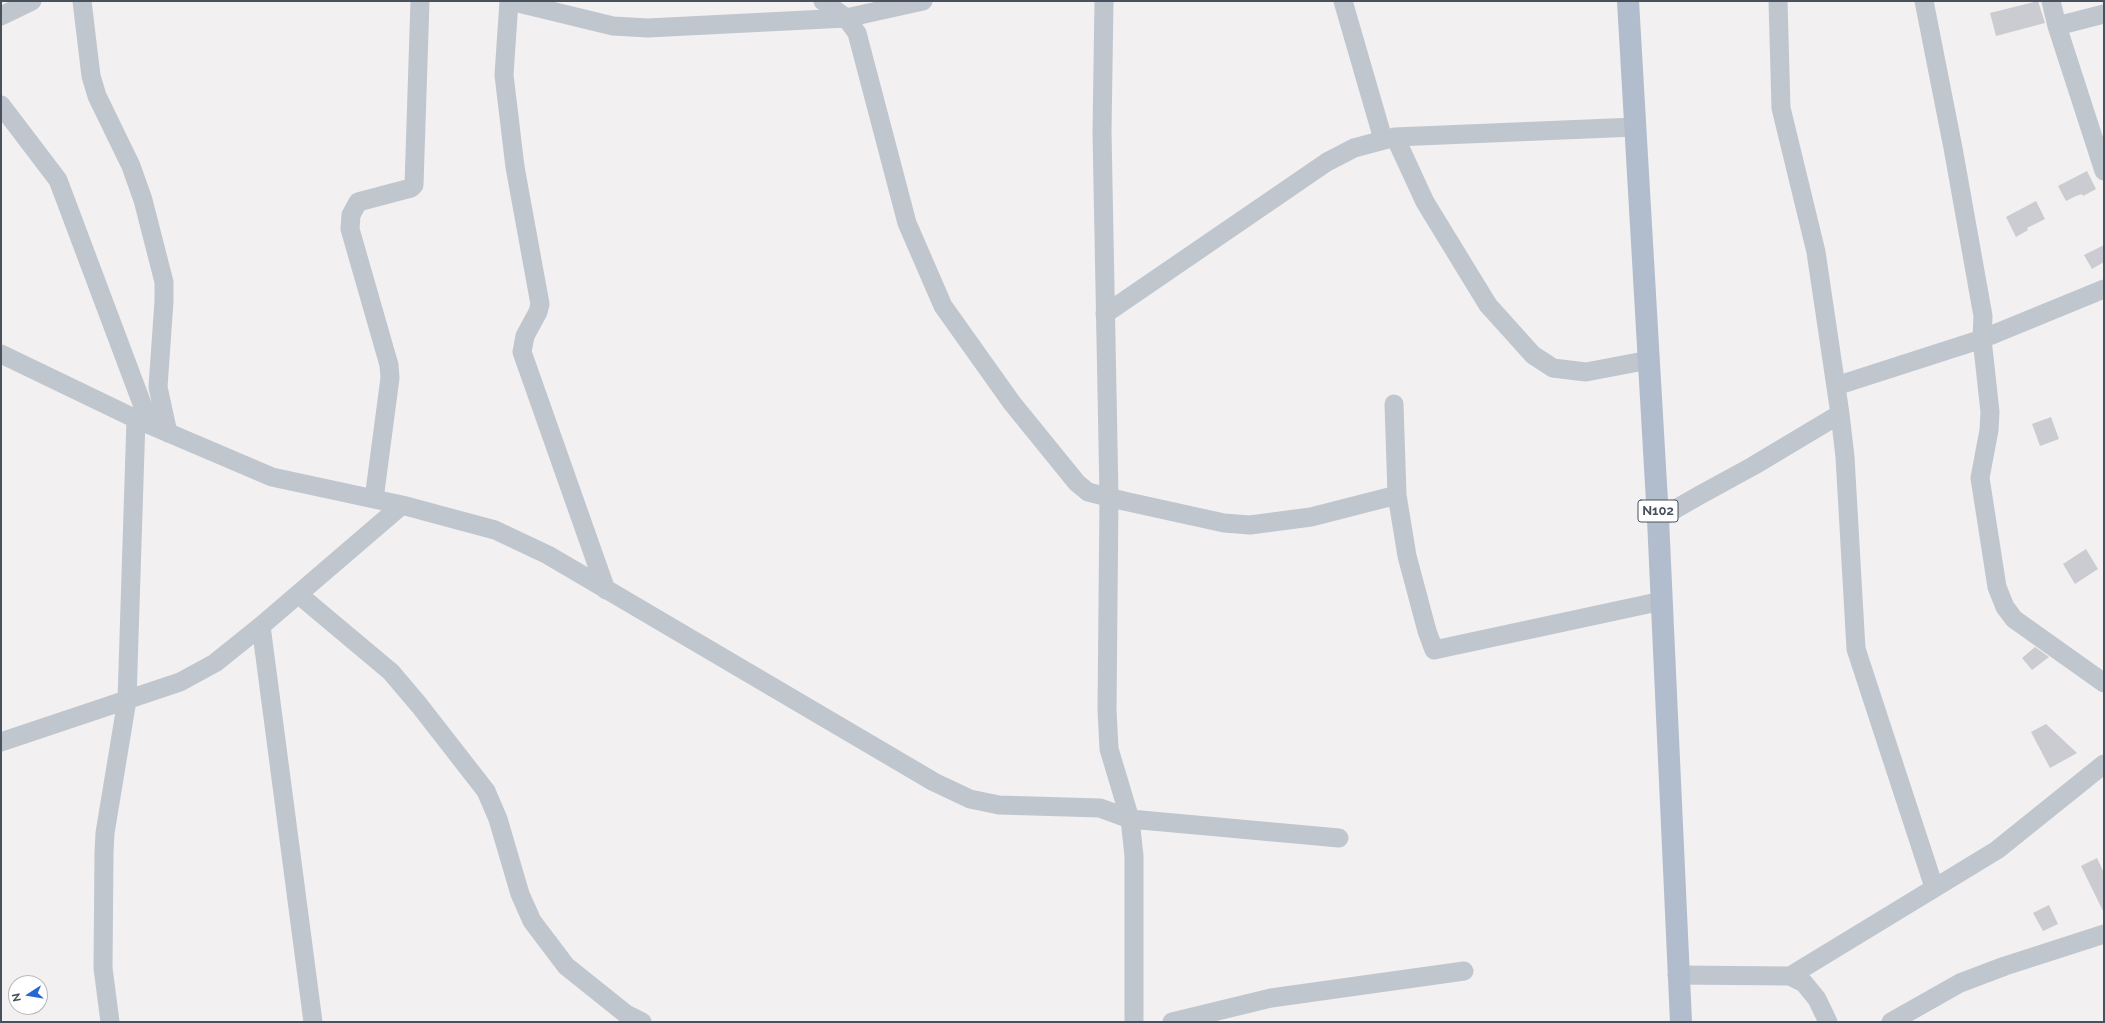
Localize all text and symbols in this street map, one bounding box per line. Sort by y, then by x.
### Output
road number: N102 [1638,500,1678,522]
north arrow [8,975,48,1015]
text: N [10,992,24,1003]

